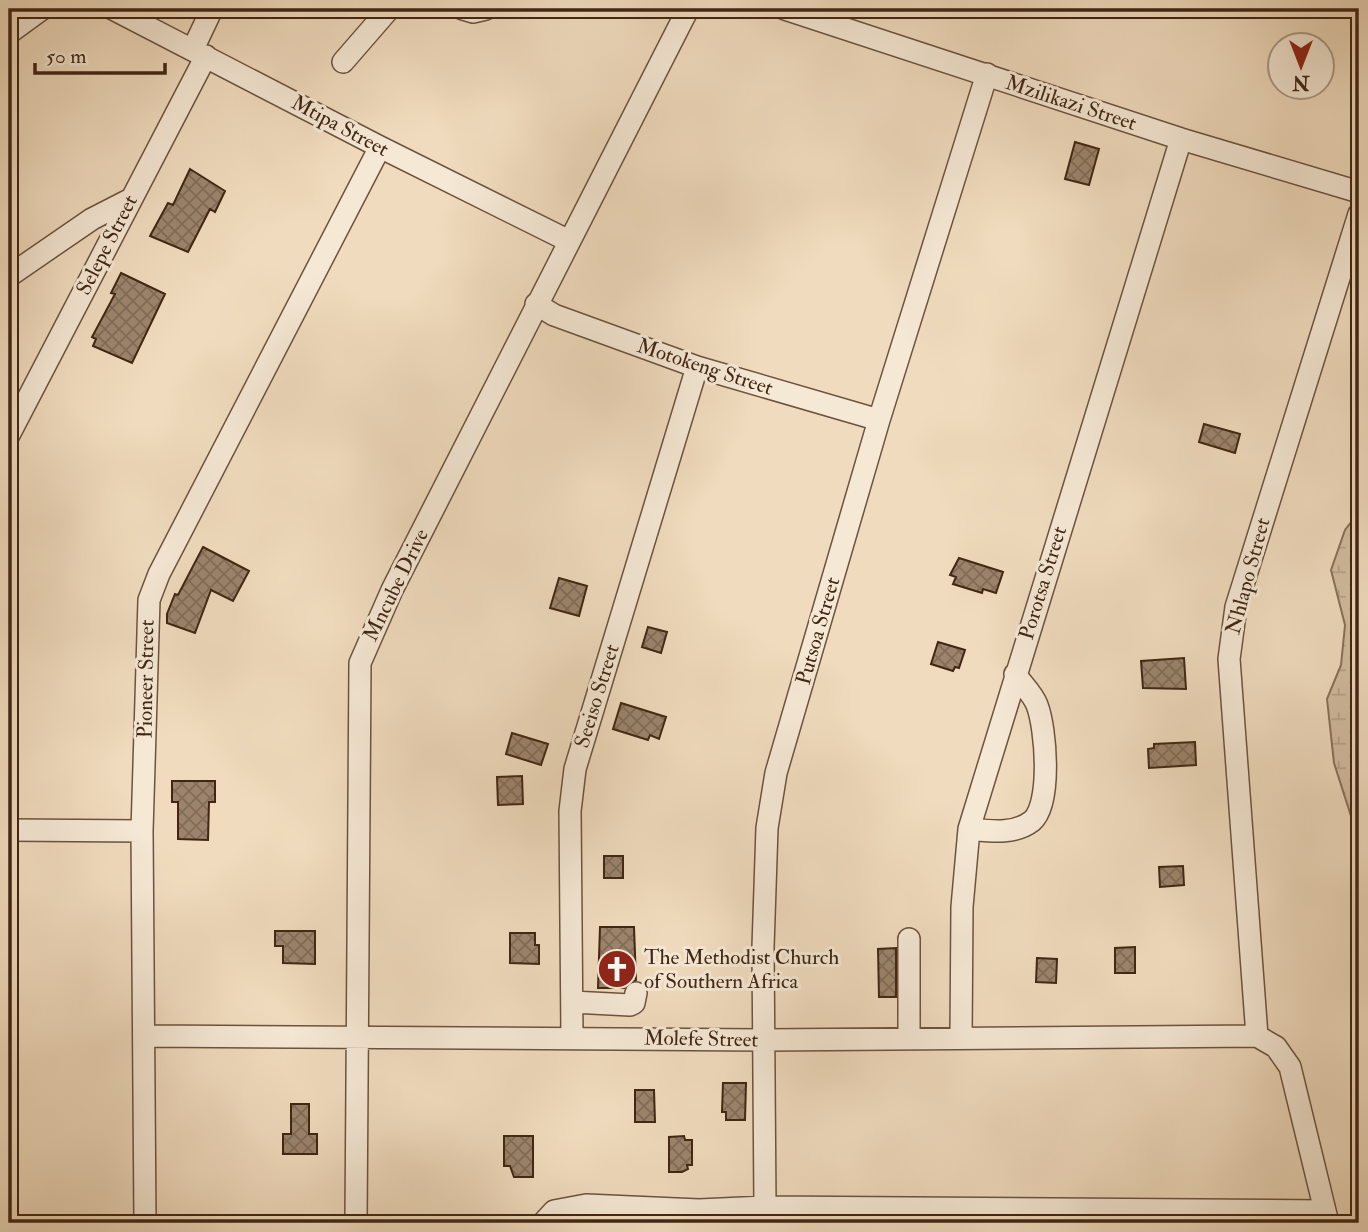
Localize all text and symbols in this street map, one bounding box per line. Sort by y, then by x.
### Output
scale bar [35,32,164,76]
north arrow [1266,32,1336,102]
text: 50 m [46,43,87,70]
street label: Mzilikazi Street [1002,69,1140,137]
text: N [1292,70,1311,94]
street label: Mtipa Street [287,89,394,163]
street label: Selepe Street [70,190,144,300]
street label: Motokeng Street [634,332,777,402]
street label: Nhlapo Street [1219,515,1277,637]
street label: Porotsa Street [1013,523,1073,643]
street label: Mncube Drive [357,524,435,646]
street label: Putsoa Street [790,574,846,688]
street label: Pioneer Street [131,619,161,739]
street label: Seeiso Street [568,641,626,751]
place label: The Methodist Church of Southern Africa [644,944,839,995]
church icon: The Methodist Church of Southern Africa [596,948,638,990]
street label: Molefe Street [644,1025,759,1054]

